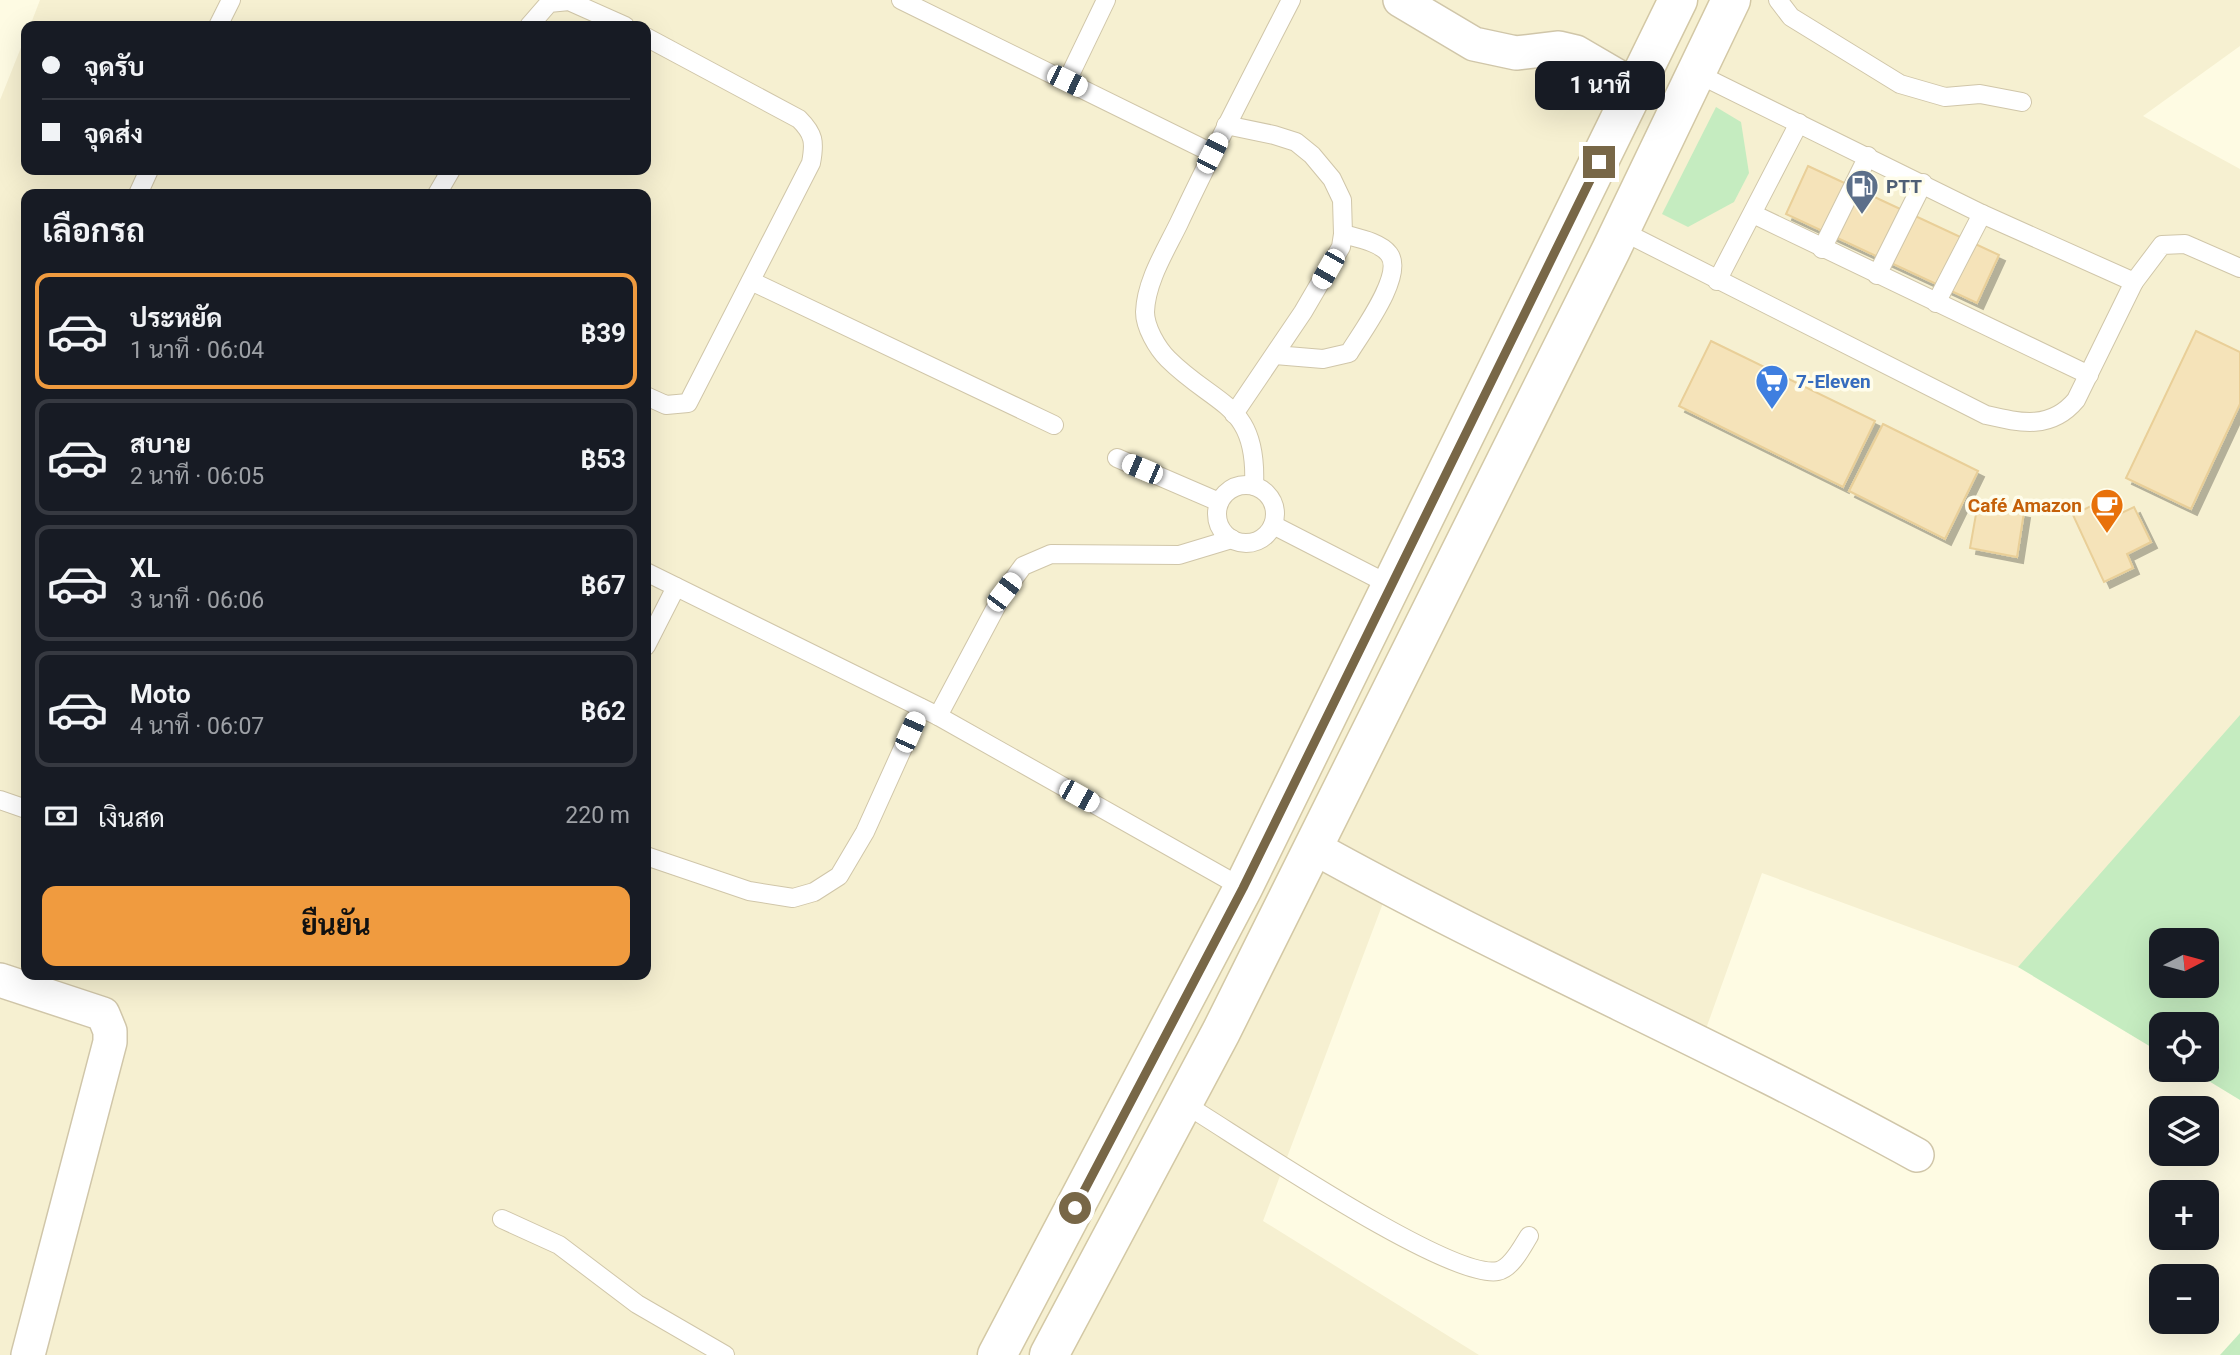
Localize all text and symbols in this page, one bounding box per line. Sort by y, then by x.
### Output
text: จุดรับ [84,52,145,82]
callout: 1 นาที [1534,60,1664,110]
car [1044,62,1091,100]
text: 1 นาที [1569,72,1631,99]
text: จุดส่ง [84,119,143,149]
car [1194,130,1231,176]
route end [1583,146,1615,178]
fuel station icon: PTT [1843,167,1881,216]
place label: PTT [1886,175,1922,198]
text: เลือกรถ [42,212,145,250]
car [1309,246,1348,292]
icon: car [46,300,109,363]
text: ประหยัด [130,303,223,333]
text: ฿39 [580,318,626,348]
text: 1 นาที · 06:04 [130,337,264,364]
supermarket icon: 7-Eleven [1753,362,1791,411]
place label: 7-Eleven [1796,370,1871,393]
icon: car [46,426,109,489]
text: สบาย [130,429,191,459]
text: ฿53 [580,444,626,474]
car [1119,451,1166,487]
text: 2 นาที · 06:05 [130,463,264,490]
cafe icon: Café Amazon [2088,486,2126,535]
place label: Café Amazon [1968,494,2082,517]
icon: car [46,552,109,615]
text: XL [130,553,161,583]
car [983,569,1026,615]
text: ฿67 [580,570,626,600]
text: 3 นาที · 06:06 [130,587,264,614]
icon: car [46,678,109,741]
text: Moto [130,679,191,709]
text: ฿62 [580,696,626,726]
car [892,709,929,755]
text: 4 นาที · 06:07 [130,713,264,740]
car [1056,777,1103,815]
icon: cash [42,797,80,835]
text: 220 m [565,802,630,829]
text: เงินสด [98,803,165,833]
button: ยืนยัน [42,886,630,966]
north arrow [2149,928,2219,998]
map controls [2149,928,2219,1334]
button: locate [2149,1012,2219,1082]
button: layers [2149,1096,2219,1166]
button: + [2149,1180,2219,1250]
route start [1059,1192,1091,1224]
button: − [2149,1264,2219,1334]

